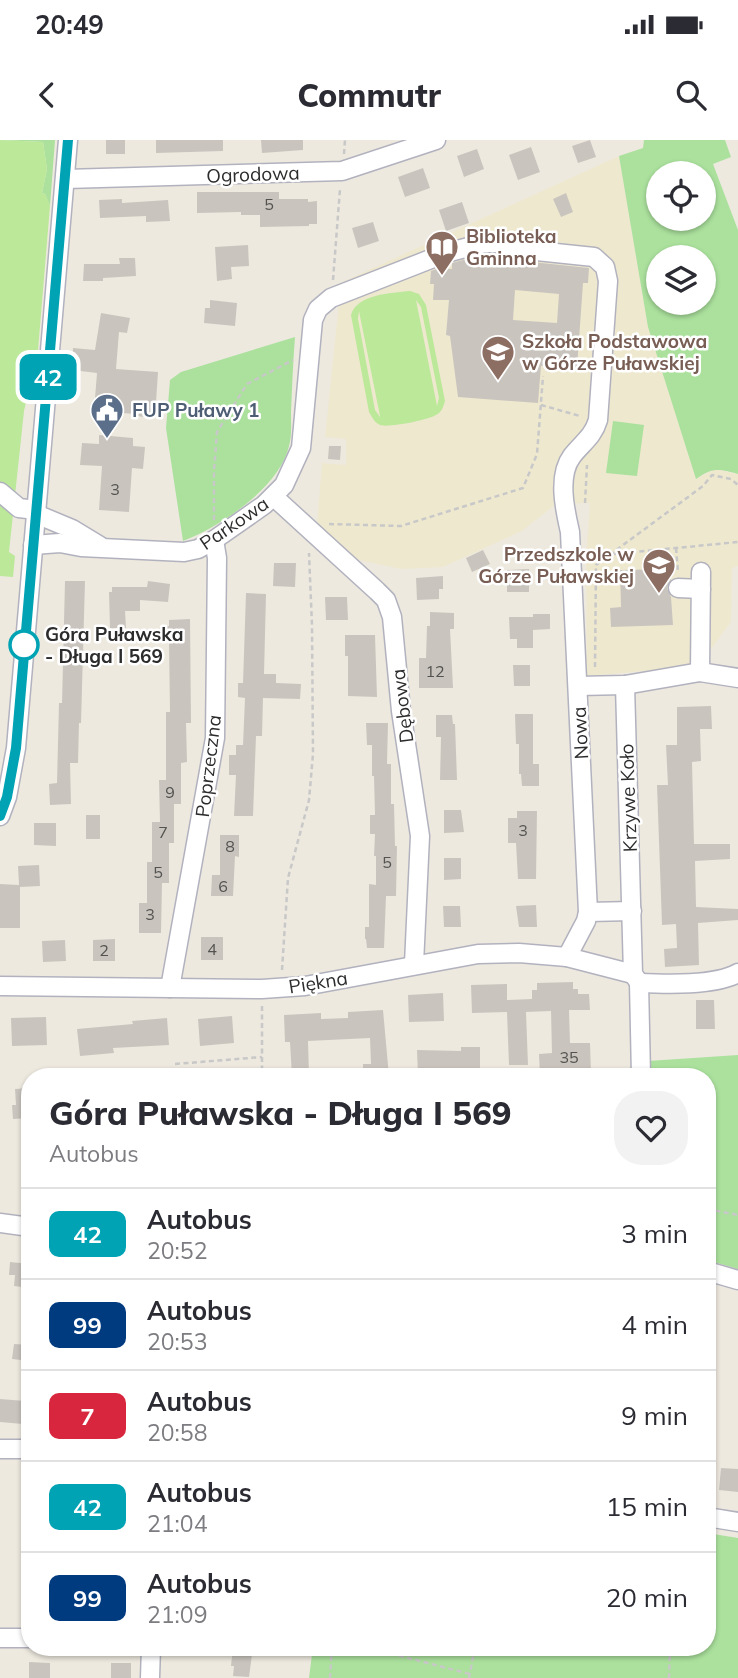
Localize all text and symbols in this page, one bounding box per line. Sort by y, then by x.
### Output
text: 20:49 [35,8,104,41]
text: Commutr [297,75,441,115]
icon: back [28,76,66,114]
icon: search [672,76,710,114]
street label: Ogrodowa [206,160,300,188]
map controls [646,161,716,315]
button: locate [646,161,716,231]
house number: 5 [264,194,274,214]
place label: Biblioteka Gminna [466,224,557,270]
library icon: Biblioteka Gminna [423,228,461,277]
button: layers [646,245,716,315]
place label: Szkoła Podstawowa w Górze Puławskiej [522,329,707,375]
school or university icon: Szkoła Podstawowa w Górze Puławskiej [479,333,517,382]
line badge: 42 [16,354,80,400]
text: 42 [34,362,62,392]
public building icon: FUP Puławy 1 [88,391,126,440]
place label: FUP Puławy 1 [132,398,259,422]
house number: 3 [110,479,120,499]
street label: Parkowa [195,491,273,555]
place label: Przedszkole w Górze Puławskiej [478,542,634,588]
school or university icon: Przedszkole w Górze Puławskiej [640,546,678,595]
place label: Góra Puławska - Długa I 569 [45,622,183,668]
marker: Góra Puławska - Długa I 569 [9,630,39,660]
house number: 12 [425,661,445,681]
street label: Dębowa [386,668,418,744]
street label: Nowa [567,706,593,760]
street label: Poprzeczna [190,713,226,819]
street label: Krzywe Koło [614,743,642,853]
house number: 9 [165,782,175,802]
house number: 3 [518,820,528,840]
house number: 7 [158,822,168,842]
house number: 8 [225,836,235,856]
house number: 5 [382,852,392,872]
house number: 5 [153,862,163,882]
house number: 6 [218,876,228,896]
house number: 3 [145,904,155,924]
house number: 4 [207,939,217,959]
house number: 2 [99,940,109,960]
street label: Piękna [287,965,349,999]
house number: 35 [559,1047,579,1067]
button: heart [614,1091,688,1165]
text: Góra Puławska - Długa I 569 [49,1092,512,1133]
text: Autobus [49,1139,139,1168]
text: Autobus [147,1203,252,1236]
text: 3 min [621,1217,688,1250]
text: 42 [73,1219,102,1249]
text: 20:52 [147,1236,207,1265]
text: Autobus [147,1294,252,1327]
text: 4 min [621,1308,688,1341]
text: 99 [73,1310,102,1340]
text: 20:53 [147,1327,207,1356]
text: Autobus [147,1385,252,1418]
text: 9 min [621,1399,688,1432]
text: 7 [80,1401,95,1431]
text: 20:58 [147,1418,207,1447]
text: Autobus [147,1476,252,1509]
text: 15 min [606,1490,688,1523]
text: 42 [73,1492,102,1522]
text: 21:04 [147,1509,207,1538]
text: Autobus [147,1567,252,1600]
text: 20 min [606,1581,688,1614]
text: 99 [73,1583,102,1613]
text: 21:09 [147,1600,207,1629]

